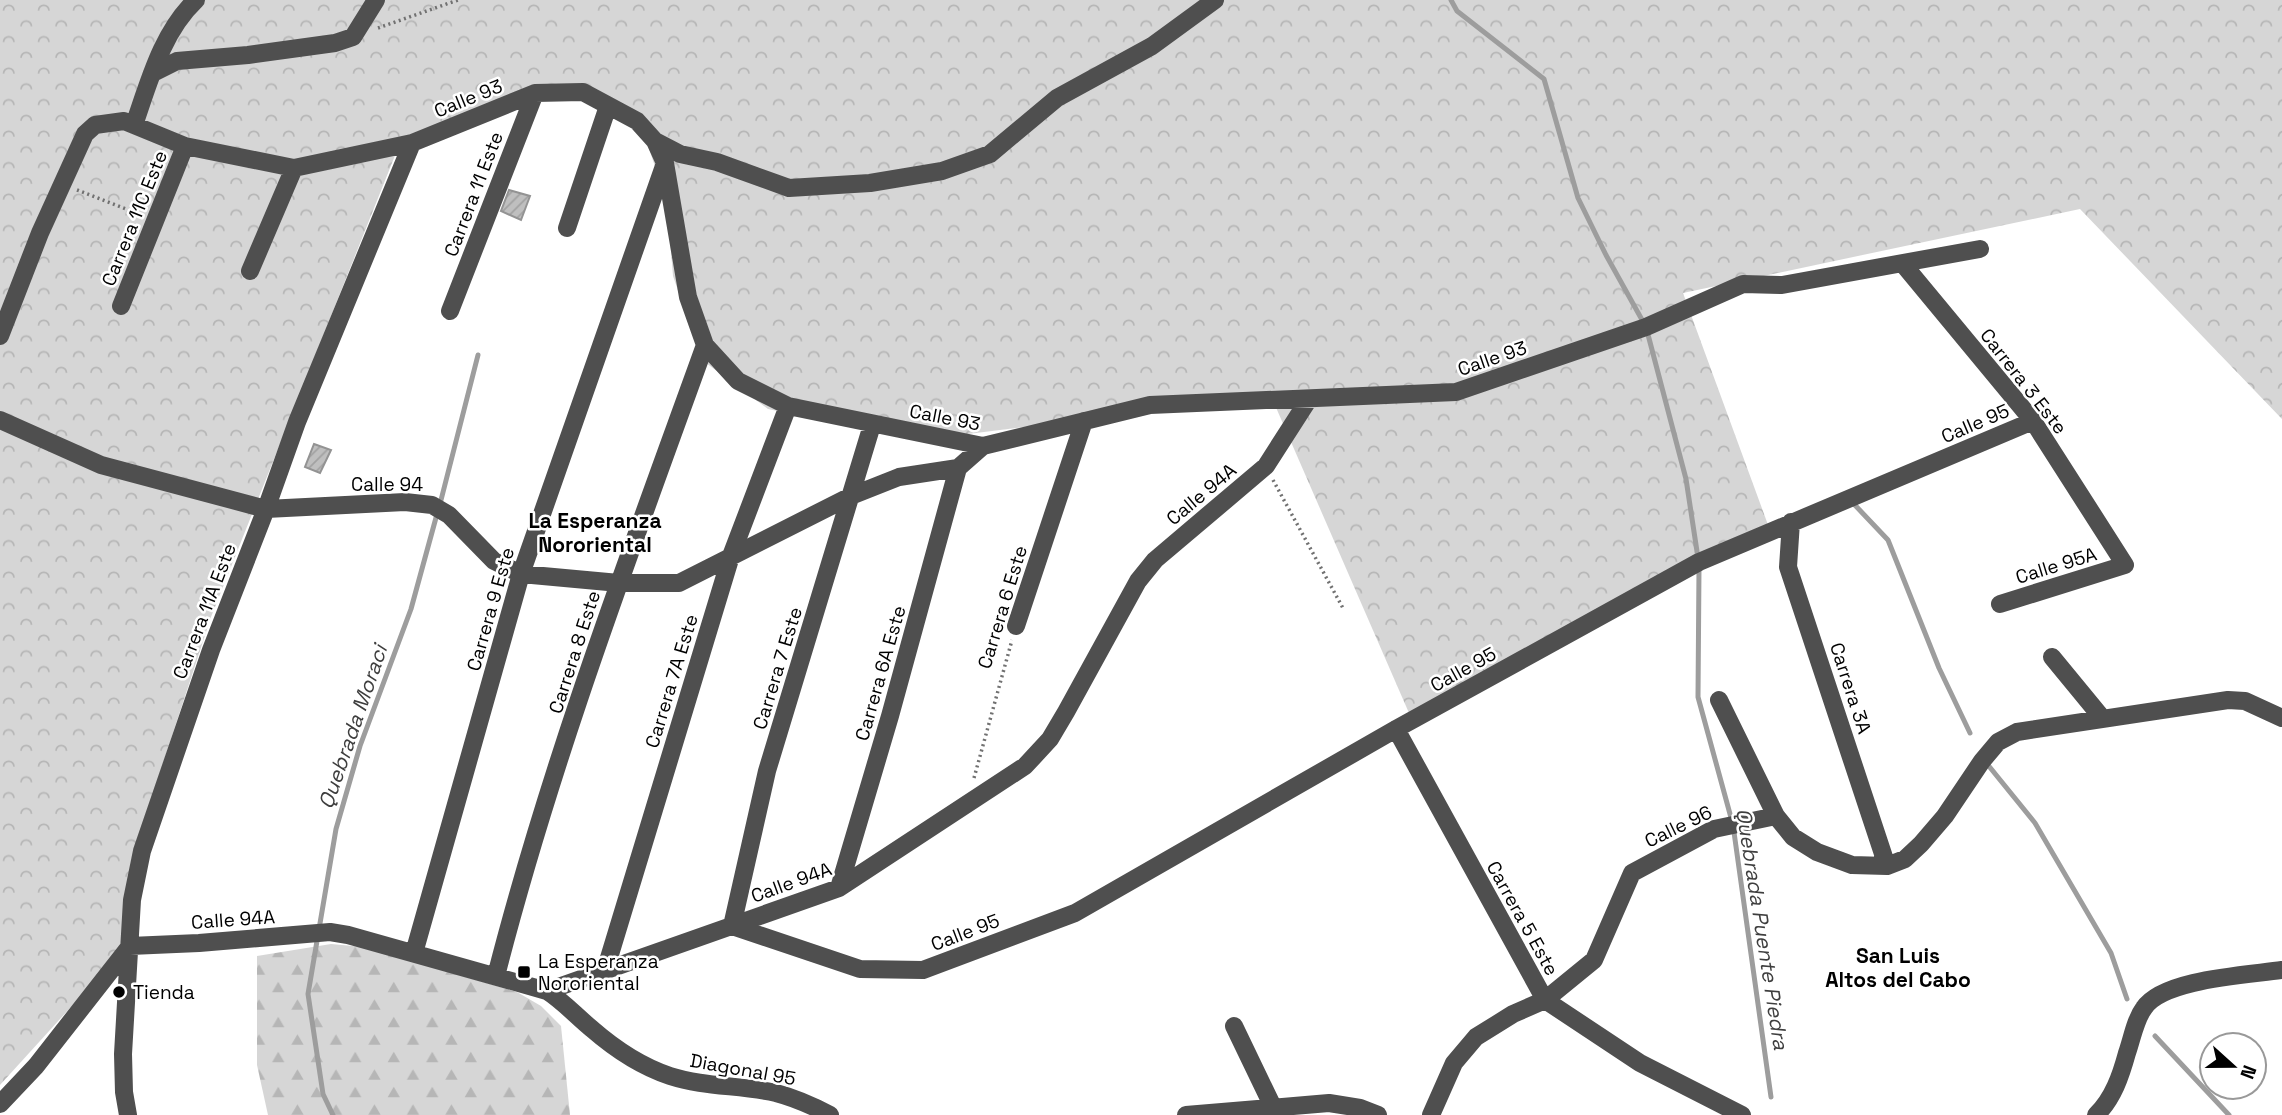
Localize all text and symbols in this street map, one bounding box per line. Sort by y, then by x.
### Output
street label: Calle 93 [430,73,506,123]
street label: Carrera 11 Este [438,128,509,260]
street label: Carrera 11C Este [96,147,173,290]
street label: Carrera 3 Este [1975,323,2073,439]
street label: Calle 93 [1454,335,1530,382]
street label: Calle 93 [907,398,982,437]
street label: Calle 95 [1937,398,2013,449]
street label: Calle 94A [1161,458,1242,531]
street label: Calle 94 [351,472,423,497]
district label: La Esperanza Nororiental [528,507,662,558]
street label: Carrera 11A Este [167,540,242,683]
street label: Calle 95A [2013,541,2100,590]
street label: Carrera 6 Este [972,542,1033,672]
street label: Carrera 9 Este [461,544,520,674]
street label: Carrera 8 Este [543,587,606,717]
street label: Carrera 6A Este [849,603,912,744]
street label: Carrera 7 Este [747,604,808,732]
street label: Carrera 7A Este [639,611,704,751]
water label: Quebrada Moraci [312,639,394,812]
street label: Carrera 3A [1824,639,1877,737]
street label: Calle 95 [1426,641,1501,698]
street label: Calle 96 [1640,799,1716,853]
water label: Quebrada Puente Piedra [1730,806,1795,1053]
street label: Calle 94A [747,856,835,909]
street label: Carrera 5 Este [1481,856,1564,980]
street label: Calle 94A [190,904,276,935]
street label: Calle 95 [927,908,1003,957]
district label: San Luis Altos del Cabo [1825,942,1971,993]
place label: La Esperanza Nororiental [538,949,659,996]
marker: La Esperanza Nororiental [516,964,532,980]
place label: Tienda [133,980,195,1005]
marker: Tienda [111,984,127,1000]
north arrow [2198,1031,2268,1101]
street label: Diagonal 95 [688,1048,798,1091]
text: N [2234,1061,2262,1082]

